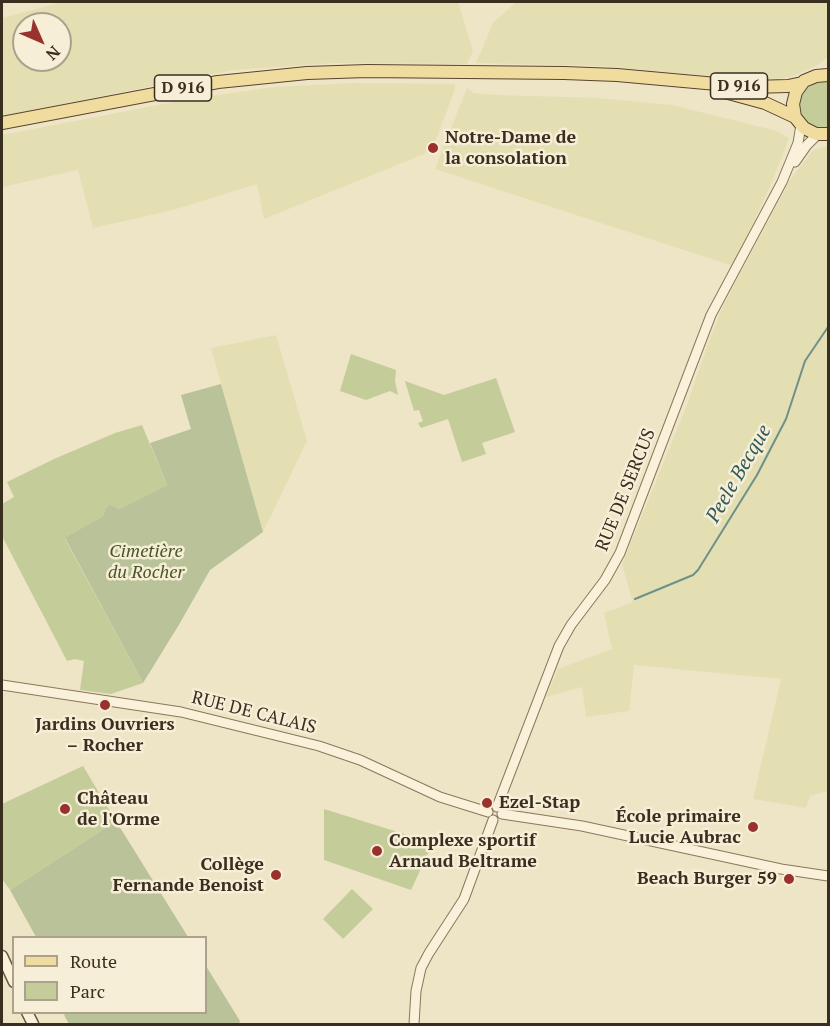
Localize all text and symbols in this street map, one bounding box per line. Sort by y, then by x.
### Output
north arrow [12,12,72,72]
text: N [41,41,65,65]
road number: D 916 [710,73,768,99]
road number: D 916 [154,75,212,101]
place label: Notre-Dame de la consolation [445,127,576,170]
marker: Notre-Dame de la consolation [426,141,440,155]
water label: Peele Becque [701,421,777,527]
street label: RUE DE SERCUS [592,426,660,554]
park label: Cimetière du Rocher [108,541,184,584]
street label: RUE DE CALAIS [189,687,319,739]
marker: Jardins Ouvriers – Rocher [98,698,112,712]
place label: Jardins Ouvriers – Rocher [35,714,175,756]
place label: Château de l'Orme [77,788,160,830]
place label: Ezel-Stap [499,792,580,814]
marker: Ezel-Stap [480,796,494,810]
marker: Château de l'Orme [58,802,72,816]
place label: École primaire Lucie Aubrac [616,806,741,848]
marker: École primaire Lucie Aubrac [746,820,760,834]
place label: Complexe sportif Arnaud Beltrame [389,830,537,872]
marker: Complexe sportif Arnaud Beltrame [370,844,384,858]
place label: Collège Fernande Benoist [113,854,264,896]
marker: Collège Fernande Benoist [269,868,283,882]
place label: Beach Burger 59 [637,868,777,890]
marker: Beach Burger 59 [782,872,796,886]
legend [12,936,207,1014]
text: Route [70,949,117,973]
text: Parc [70,979,105,1003]

